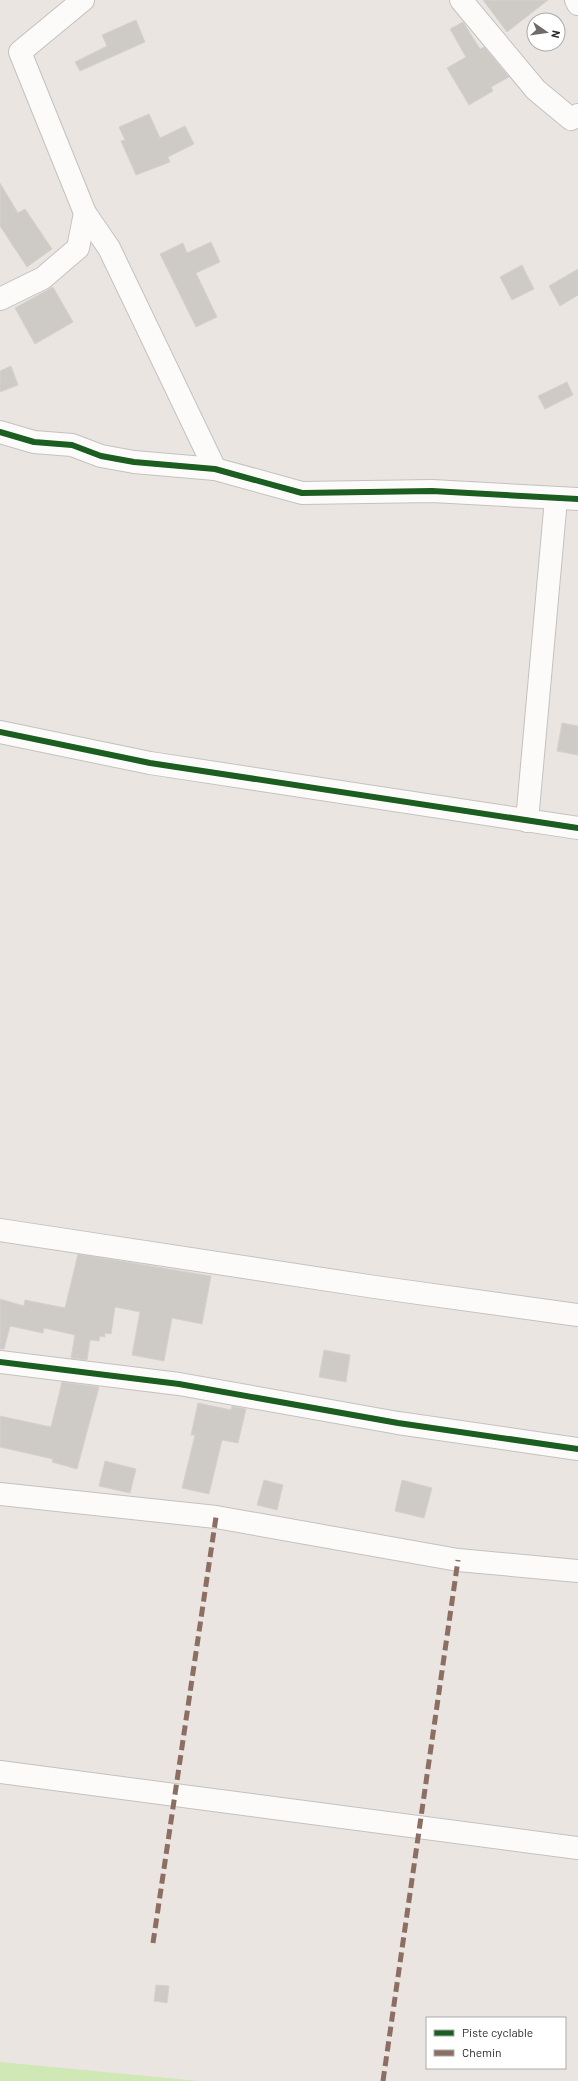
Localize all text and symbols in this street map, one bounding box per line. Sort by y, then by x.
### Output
north arrow [526,12,566,52]
text: N [549,29,563,39]
legend [426,2017,566,2069]
text: Piste cyclable [462,2025,533,2039]
text: Chemin [462,2045,502,2059]

